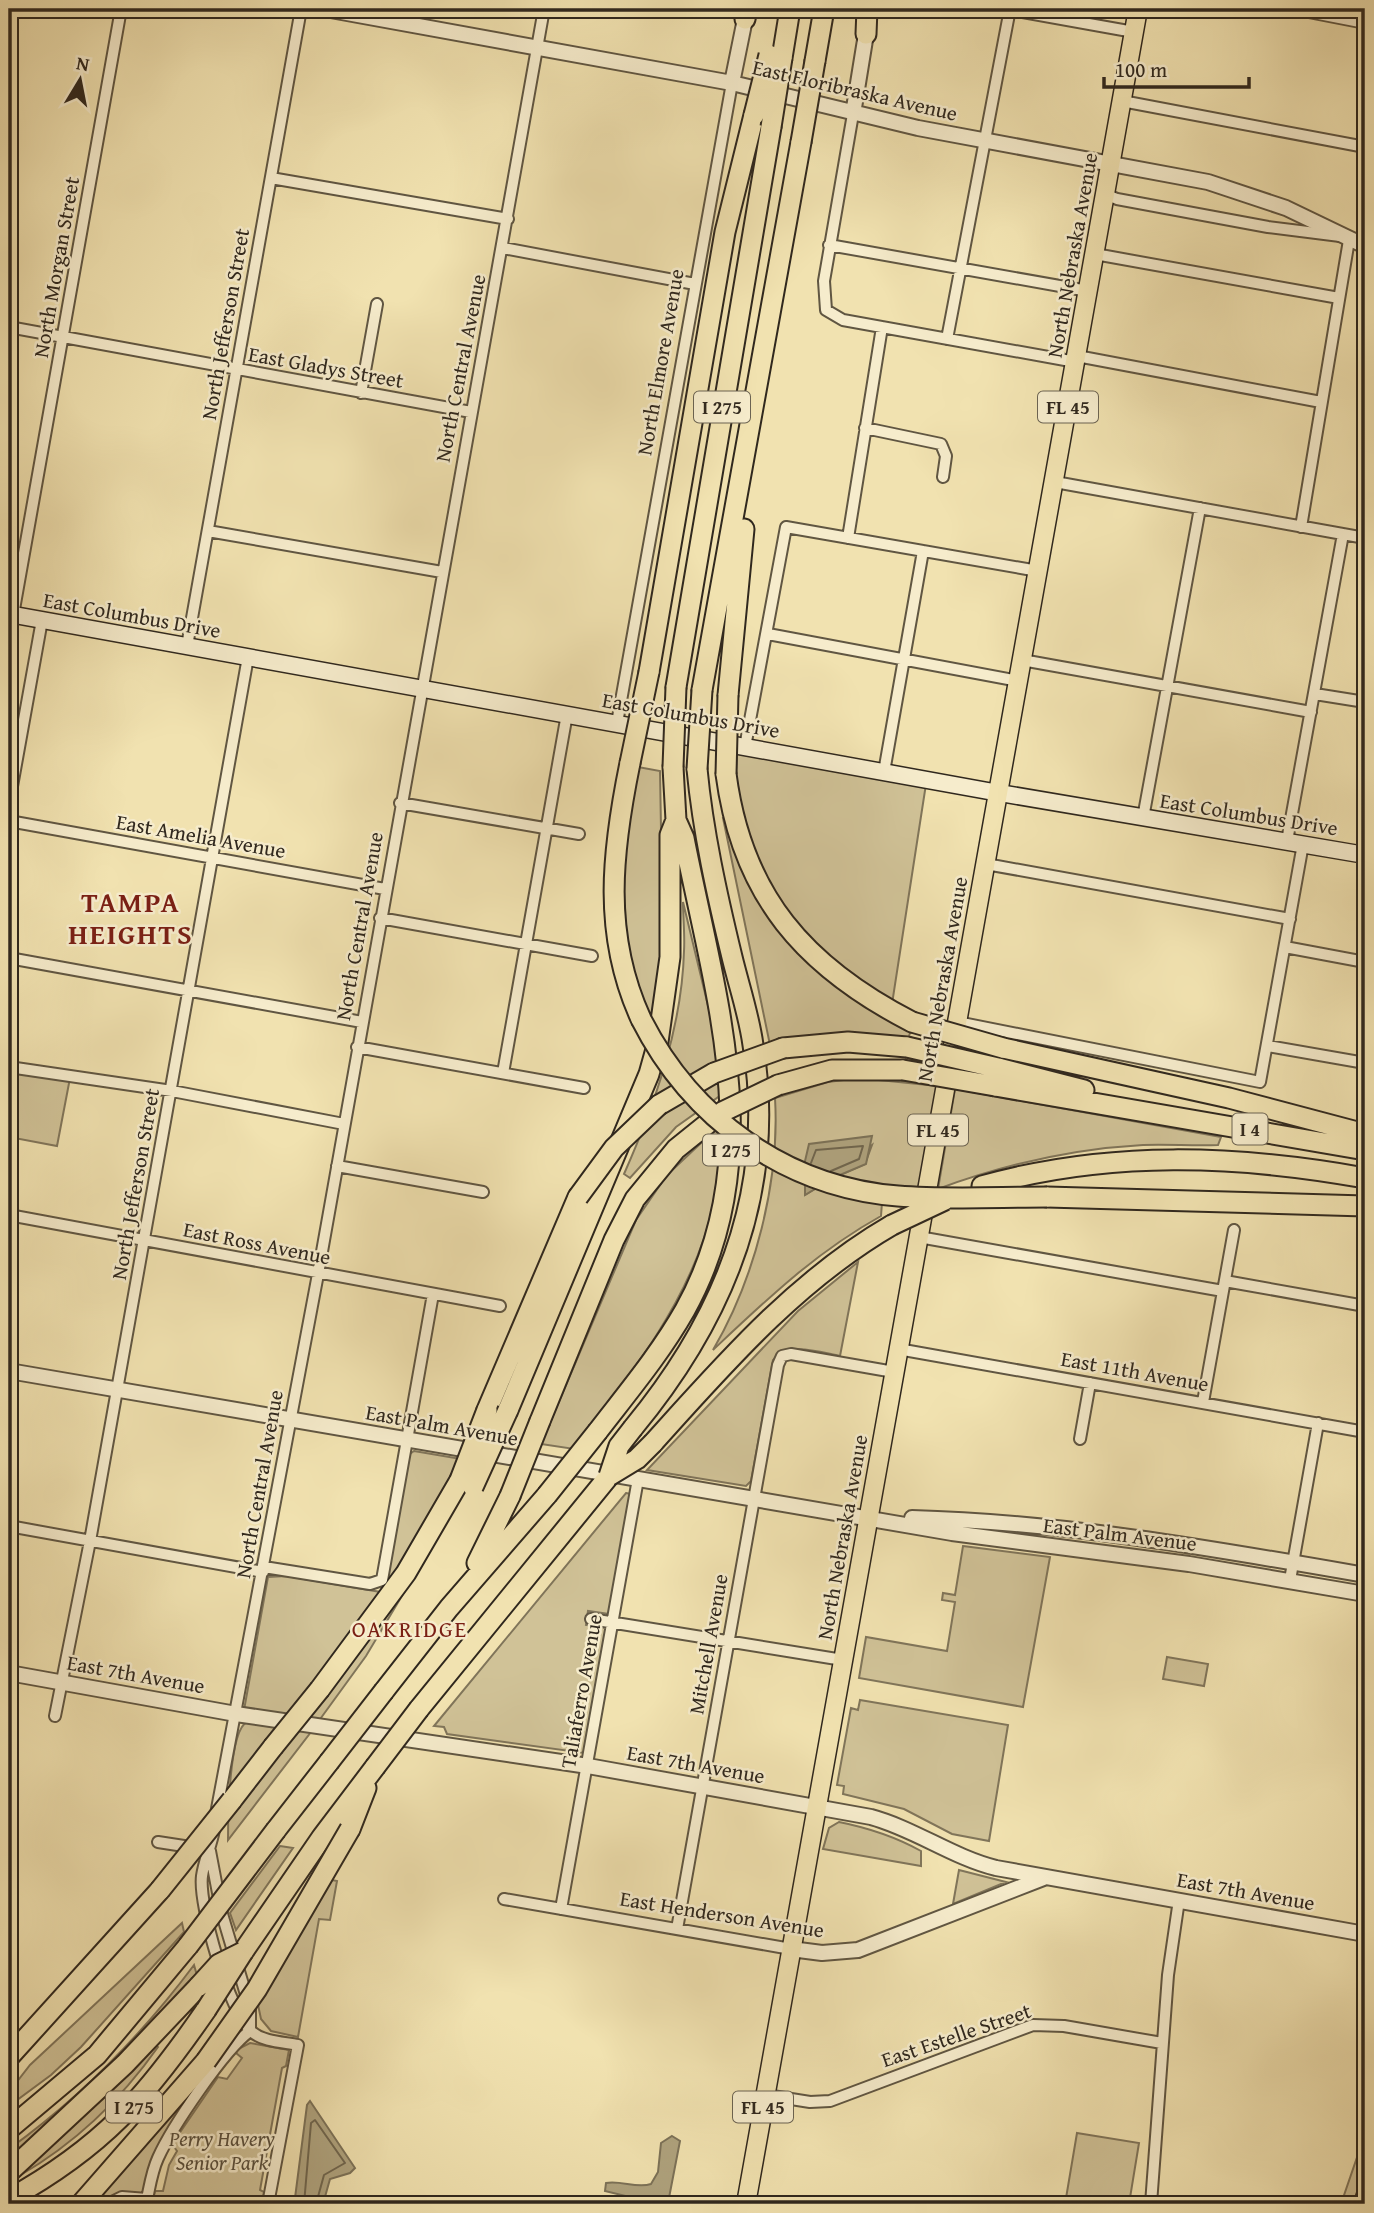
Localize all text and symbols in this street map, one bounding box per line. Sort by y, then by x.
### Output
north arrow [46,46,116,116]
scale bar [1104,46,1250,90]
text: N [74,48,92,78]
street label: East Floribraska Avenue [749,51,961,129]
text: 100 m [1115,54,1167,85]
street label: North Nebraska Avenue [1039,150,1105,360]
street label: North Morgan Street [25,173,87,360]
street label: North Jefferson Street [193,225,257,422]
street label: North Elmore Avenue [628,266,692,458]
street label: North Central Avenue [427,271,493,465]
street label: East Gladys Street [246,338,407,396]
road number: I 275 [694,392,750,422]
road number: FL 45 [1038,392,1098,422]
street label: East Columbus Drive [41,584,223,646]
street label: East Columbus Drive [600,684,782,746]
street label: East Columbus Drive [1158,785,1340,843]
street label: East Amelia Avenue [114,806,288,866]
street label: North Central Avenue [327,829,391,1023]
street label: North Nebraska Avenue [909,874,975,1084]
district label: TAMPA HEIGHTS [68,881,194,954]
street label: North Jefferson Street [103,1085,167,1282]
road number: FL 45 [908,1114,968,1146]
road number: I 4 [1232,1114,1268,1144]
road number: I 275 [703,1134,759,1166]
street label: East Ross Avenue [181,1214,333,1273]
street label: East 11th Avenue [1059,1343,1211,1399]
street label: North Central Avenue [227,1387,291,1581]
street label: East Palm Avenue [363,1396,521,1454]
street label: North Nebraska Avenue [809,1432,875,1642]
street label: East Palm Avenue [1042,1509,1199,1559]
street label: Mitchell Avenue [680,1571,736,1717]
street label: Taliaferro Avenue [552,1611,610,1771]
district label: OAKRIDGE [352,1612,468,1645]
street label: East 7th Avenue [65,1647,207,1701]
street label: East 7th Avenue [625,1737,767,1791]
street label: East 7th Avenue [1175,1864,1317,1918]
street label: East Henderson Avenue [618,1883,826,1945]
street label: East Estelle Street [877,1995,1036,2075]
road number: I 275 [106,2092,162,2122]
road number: FL 45 [733,2092,793,2122]
park label: Perry Havery Senior Park [168,2123,275,2178]

